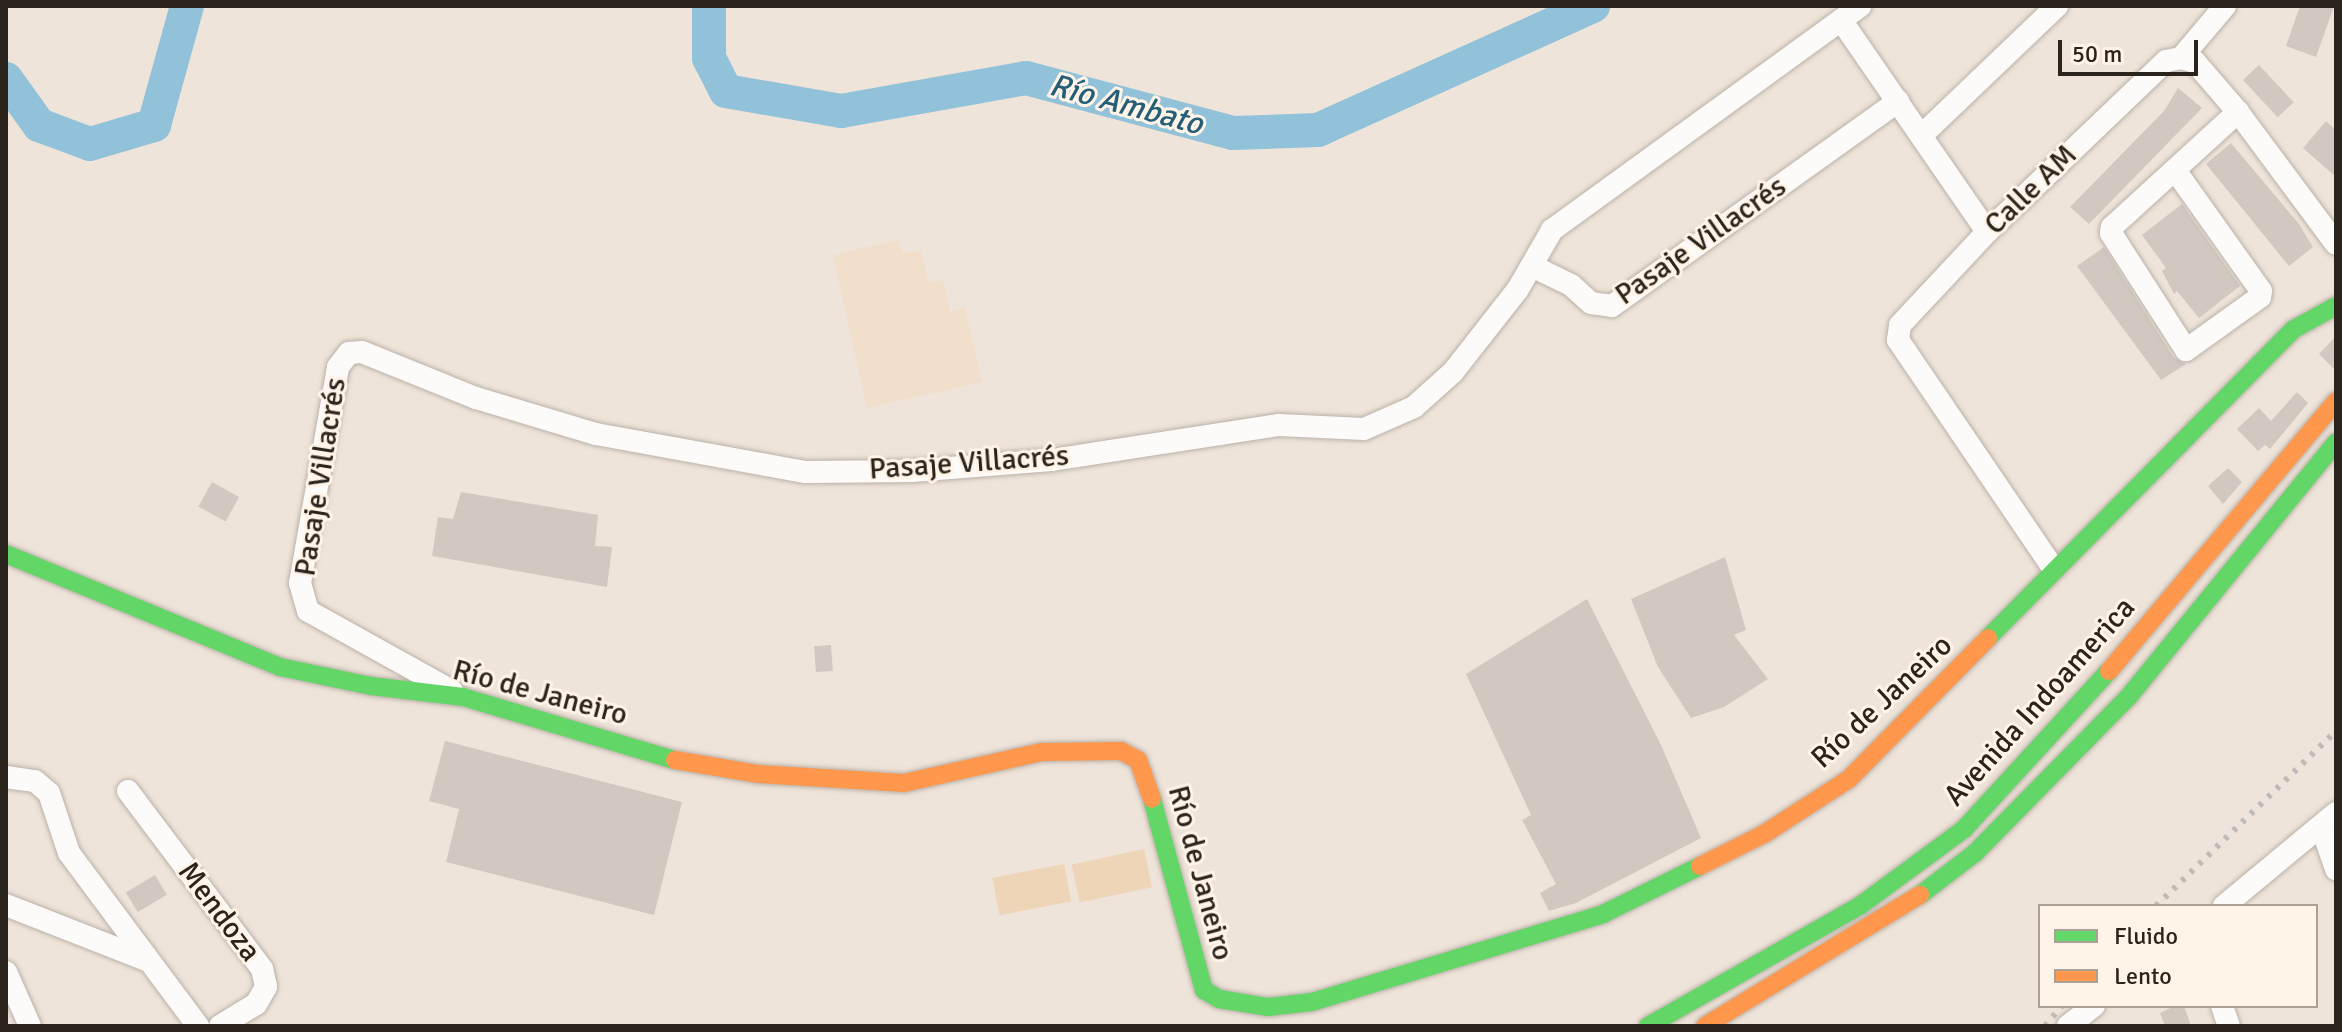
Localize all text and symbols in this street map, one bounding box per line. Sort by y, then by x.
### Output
scale bar [2062,24,2202,74]
text: 50 m [2072,39,2122,69]
water label: Río Ambato [1045,66,1207,144]
street label: Calle AM [1977,137,2085,243]
street label: Pasaje Villacrés [1609,169,1793,313]
street label: Pasaje Villacrés [288,375,354,579]
street label: Pasaje Villacrés [868,438,1070,488]
street label: Avenida Indoamerica [1937,590,2143,814]
street label: Río de Janeiro [1804,628,1960,776]
street label: Río de Janeiro [449,652,631,734]
street label: Río de Janeiro [1159,782,1241,964]
street label: Mendoza [170,855,268,969]
legend [2038,904,2318,1008]
text: Fluido [2114,921,2178,951]
text: Lento [2114,961,2172,991]

